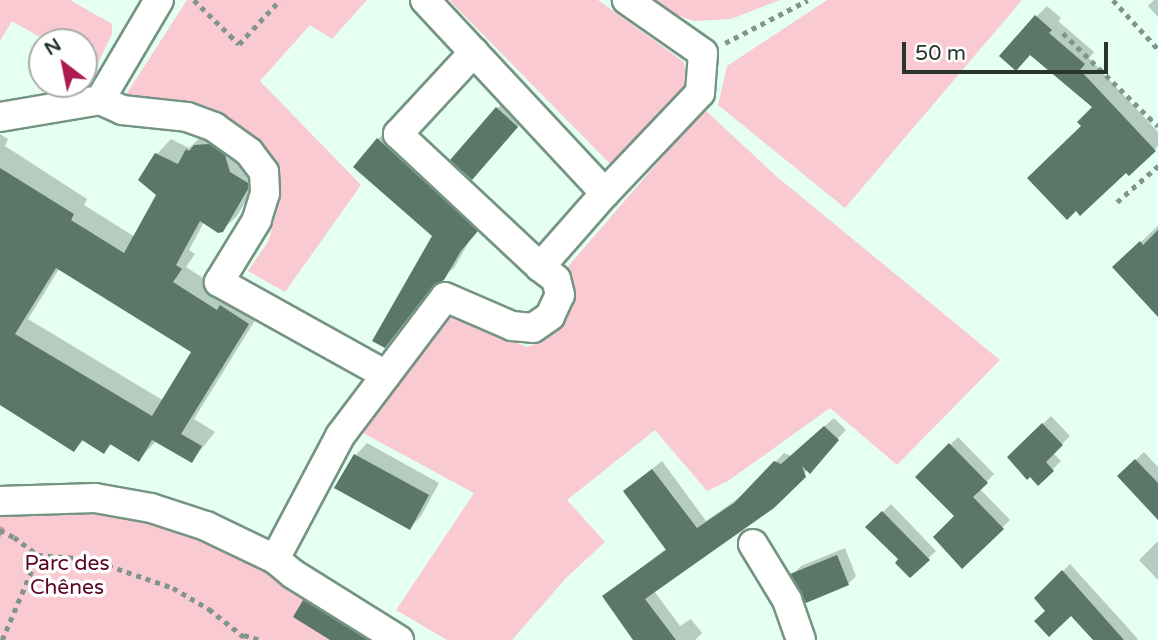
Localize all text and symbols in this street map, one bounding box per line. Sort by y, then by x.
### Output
north arrow [28,28,98,98]
scale bar [906,28,1112,72]
text: N [41,34,65,60]
text: 50 m [915,41,966,66]
park label: Parc des Chênes [25,551,109,601]

